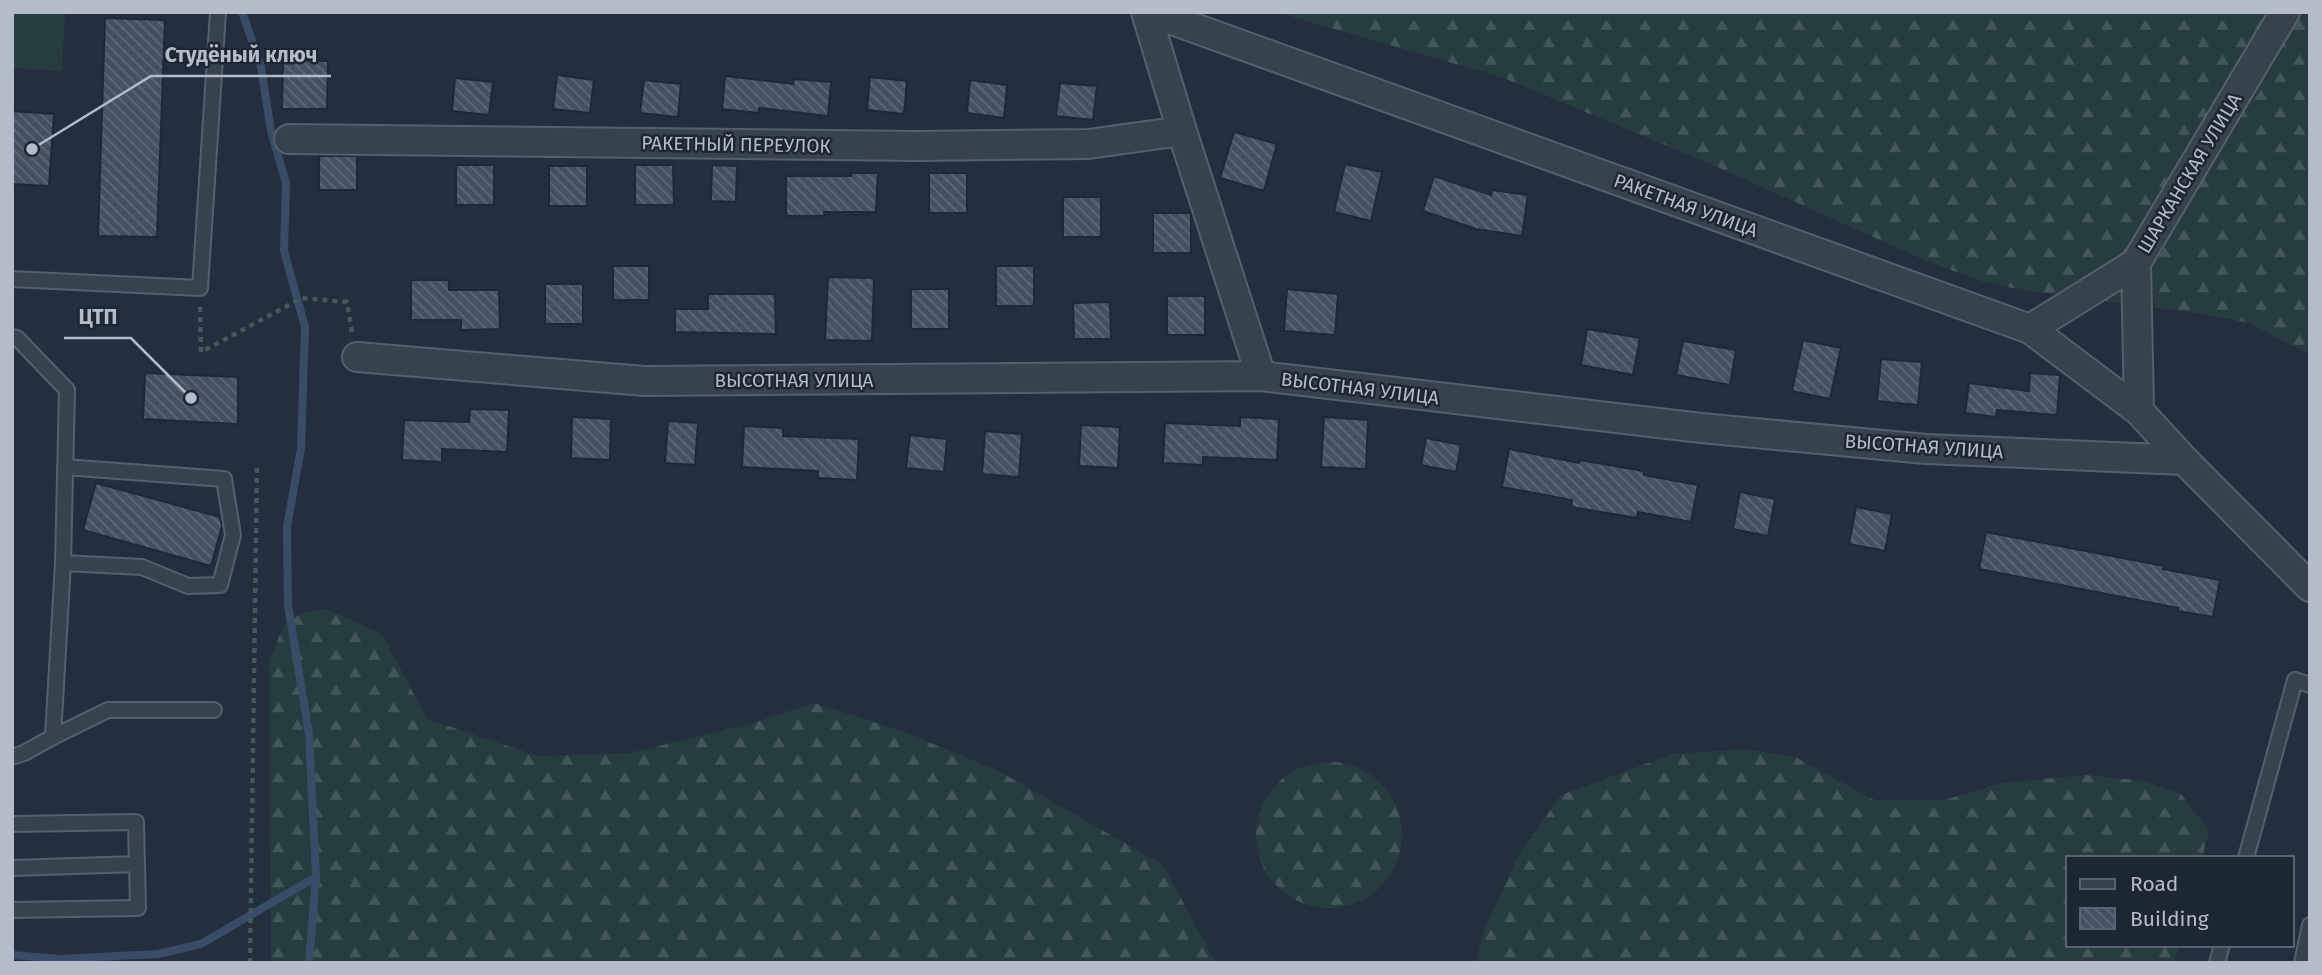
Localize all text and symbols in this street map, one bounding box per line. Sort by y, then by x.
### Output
callout: Студёный ключ [151,34,331,76]
text: Студёный ключ [165,42,317,68]
street label: ШАРКАНСКАЯ УЛИЦА [2133,89,2246,257]
street label: РАКЕТНЫЙ ПЕРЕУЛОК [641,131,831,158]
street label: РАКЕТНАЯ УЛИЦА [1611,169,1761,242]
callout: ЦТП [64,296,131,338]
text: ЦТП [79,304,117,330]
street label: ВЫСОТНАЯ УЛИЦА [1280,367,1440,410]
street label: ВЫСОТНАЯ УЛИЦА [715,369,874,392]
street label: ВЫСОТНАЯ УЛИЦА [1844,429,2004,464]
legend [2066,856,2294,947]
text: Road [2130,871,2178,897]
text: Building [2130,906,2209,932]

